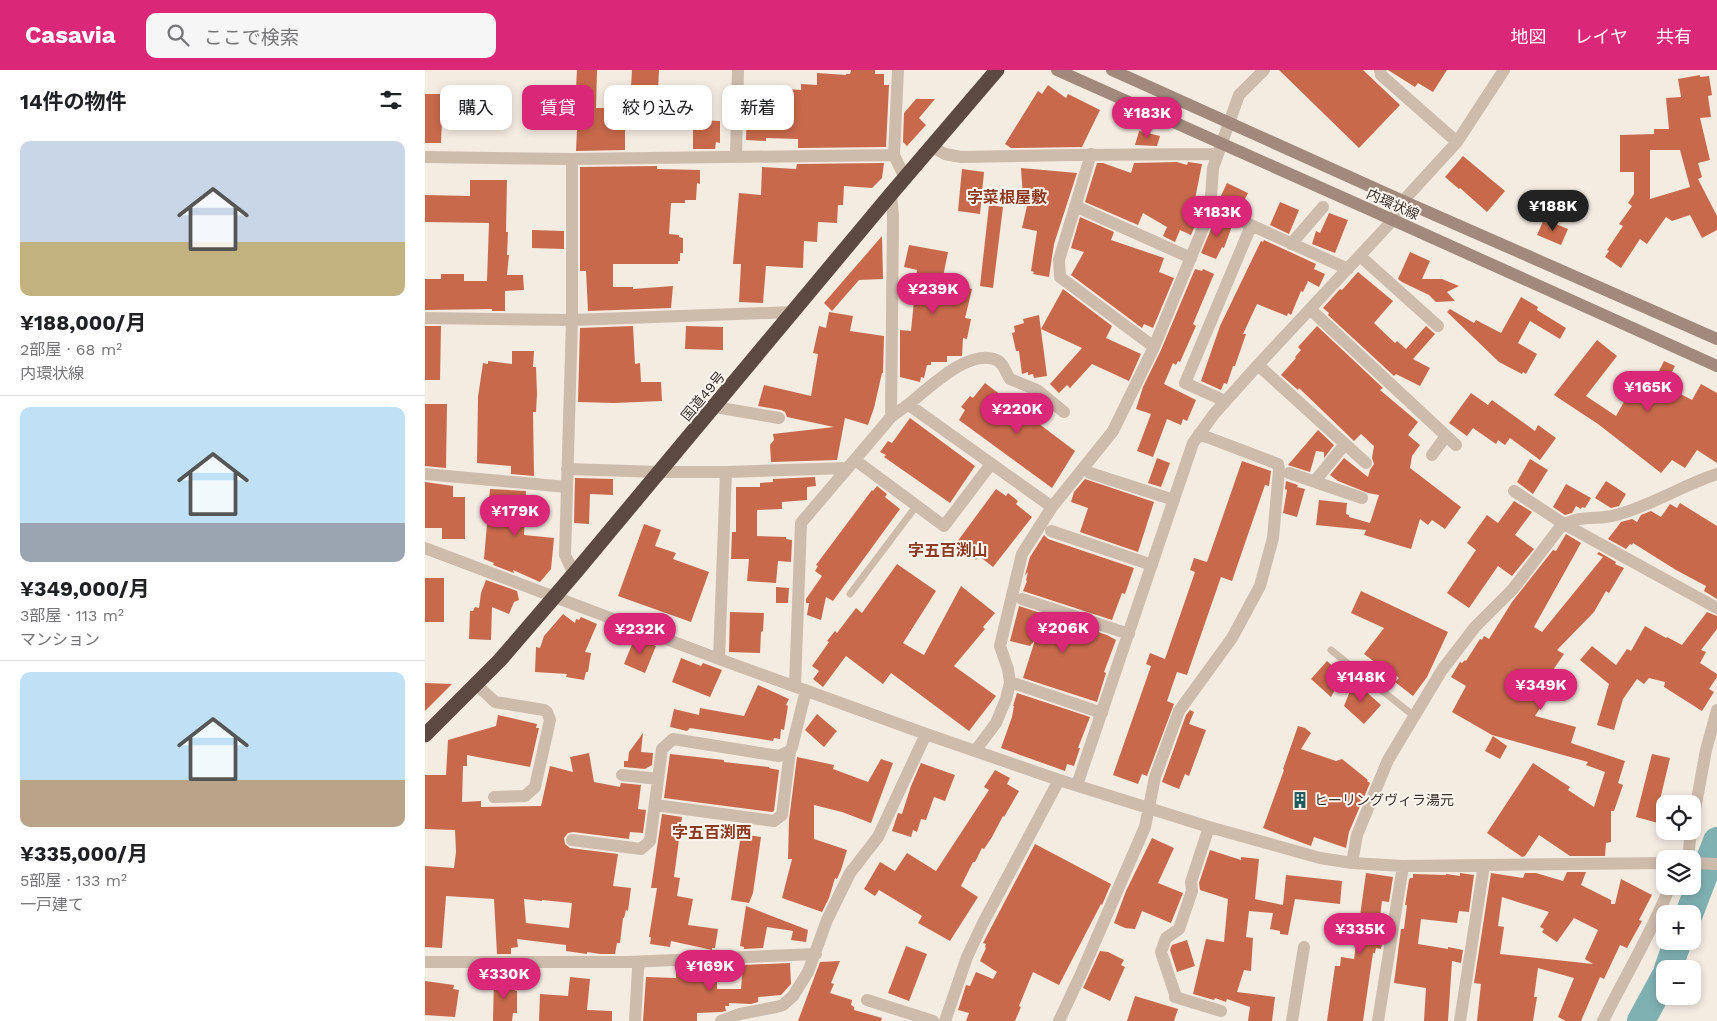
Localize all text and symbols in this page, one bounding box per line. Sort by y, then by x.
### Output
search box [146,13,496,58]
text: Casavia [25,21,116,49]
icon: search [164,21,192,49]
text: ここで検索 [204,26,299,49]
text: 地図 [1511,26,1547,47]
text: レイヤ [1575,26,1628,47]
text: 共有 [1656,26,1692,47]
chip: 購入 [440,85,512,130]
chip: 賃貸 [522,85,594,130]
chip: 絞り込み [604,85,712,130]
chip: 新着 [722,85,794,130]
icon: filters [377,86,405,114]
text: 14件の物件 [20,89,127,114]
pin: ¥183K [1112,97,1182,139]
text: ¥183K [1123,103,1171,122]
icon: home [168,174,258,264]
street label: 内環状線 [1364,185,1422,223]
district label: 字菜根屋敷 [967,188,1047,207]
pin: ¥188K [1518,190,1588,232]
pin: ¥183K [1182,196,1252,238]
text: ¥188K [1529,196,1577,215]
text: ¥183K [1193,202,1241,221]
pin: ¥239K [898,272,968,315]
text: ¥239K [908,279,958,298]
text: ¥188,000/月 [20,310,146,335]
text: 2部屋 · 68 m² [20,340,122,359]
text: 内環状線 [20,364,84,383]
street label: 国道49号 [678,368,728,424]
pin: ¥165K [1613,370,1683,413]
text: ¥165K [1624,377,1672,396]
pin: ¥220K [982,392,1052,435]
text: ¥220K [991,399,1043,418]
icon: home [168,439,258,529]
pin: ¥179K [480,494,550,537]
text: ¥179K [491,501,539,520]
district label: 字五百渕山 [908,541,988,560]
text: ¥349,000/月 [20,576,150,601]
text: 3部屋 · 113 m² [20,606,124,625]
pin: ¥232K [605,612,675,655]
pin: ¥206K [1028,612,1098,654]
text: ¥206K [1037,618,1089,637]
text: ¥232K [615,619,665,638]
text: マンション [20,630,100,649]
pin: ¥148K [1326,660,1396,703]
text: ¥148K [1336,667,1386,686]
pin: ¥349K [1506,668,1576,711]
text: ¥349K [1515,675,1567,694]
icon: home [168,704,258,794]
building icon: ヒーリングヴィラ湯元 [1290,790,1310,810]
place label: ヒーリングヴィラ湯元 [1314,792,1454,808]
map controls [1656,795,1701,1005]
button: locate [1656,795,1701,840]
district label: 字五百渕西 [672,823,752,842]
text: ¥335,000/月 [20,841,148,866]
button: layers [1656,850,1701,895]
text: 5部屋 · 133 m² [20,871,127,890]
text: 一戸建て [20,895,84,914]
button: + [1656,905,1701,950]
pin: ¥335K [1325,912,1395,955]
text: ¥335K [1335,919,1385,938]
pin: ¥169K [675,950,745,992]
text: ¥169K [686,956,734,975]
pin: ¥330K [469,958,539,1000]
button: − [1656,960,1701,1005]
text: ¥330K [478,964,530,983]

